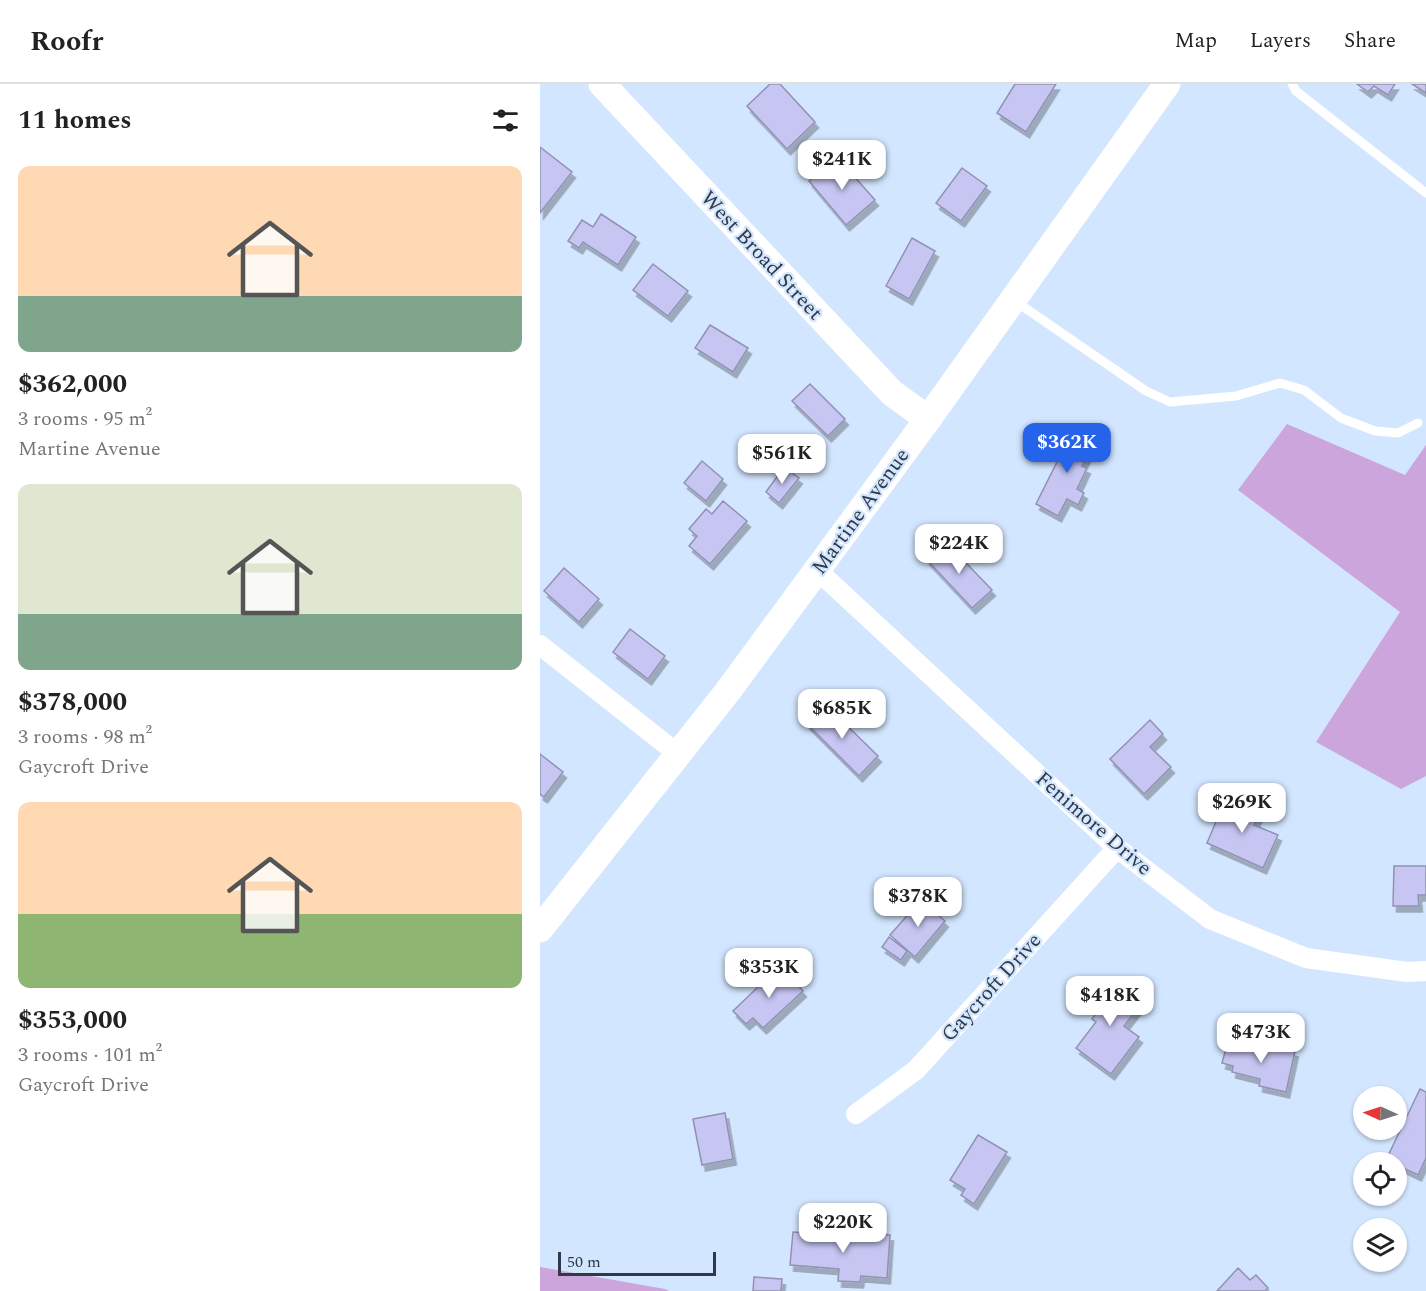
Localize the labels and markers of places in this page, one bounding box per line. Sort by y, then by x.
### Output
pin: $241K [800,140,884,191]
pin: $362K [1025,423,1109,474]
pin: $561K [740,434,824,485]
pin: $224K [917,524,1001,575]
pin: $685K [800,689,884,740]
pin: $269K [1200,783,1284,834]
pin: $378K [876,877,960,928]
pin: $353K [727,948,811,999]
pin: $418K [1068,976,1152,1027]
pin: $473K [1219,1013,1303,1064]
pin: $220K [801,1203,885,1254]

